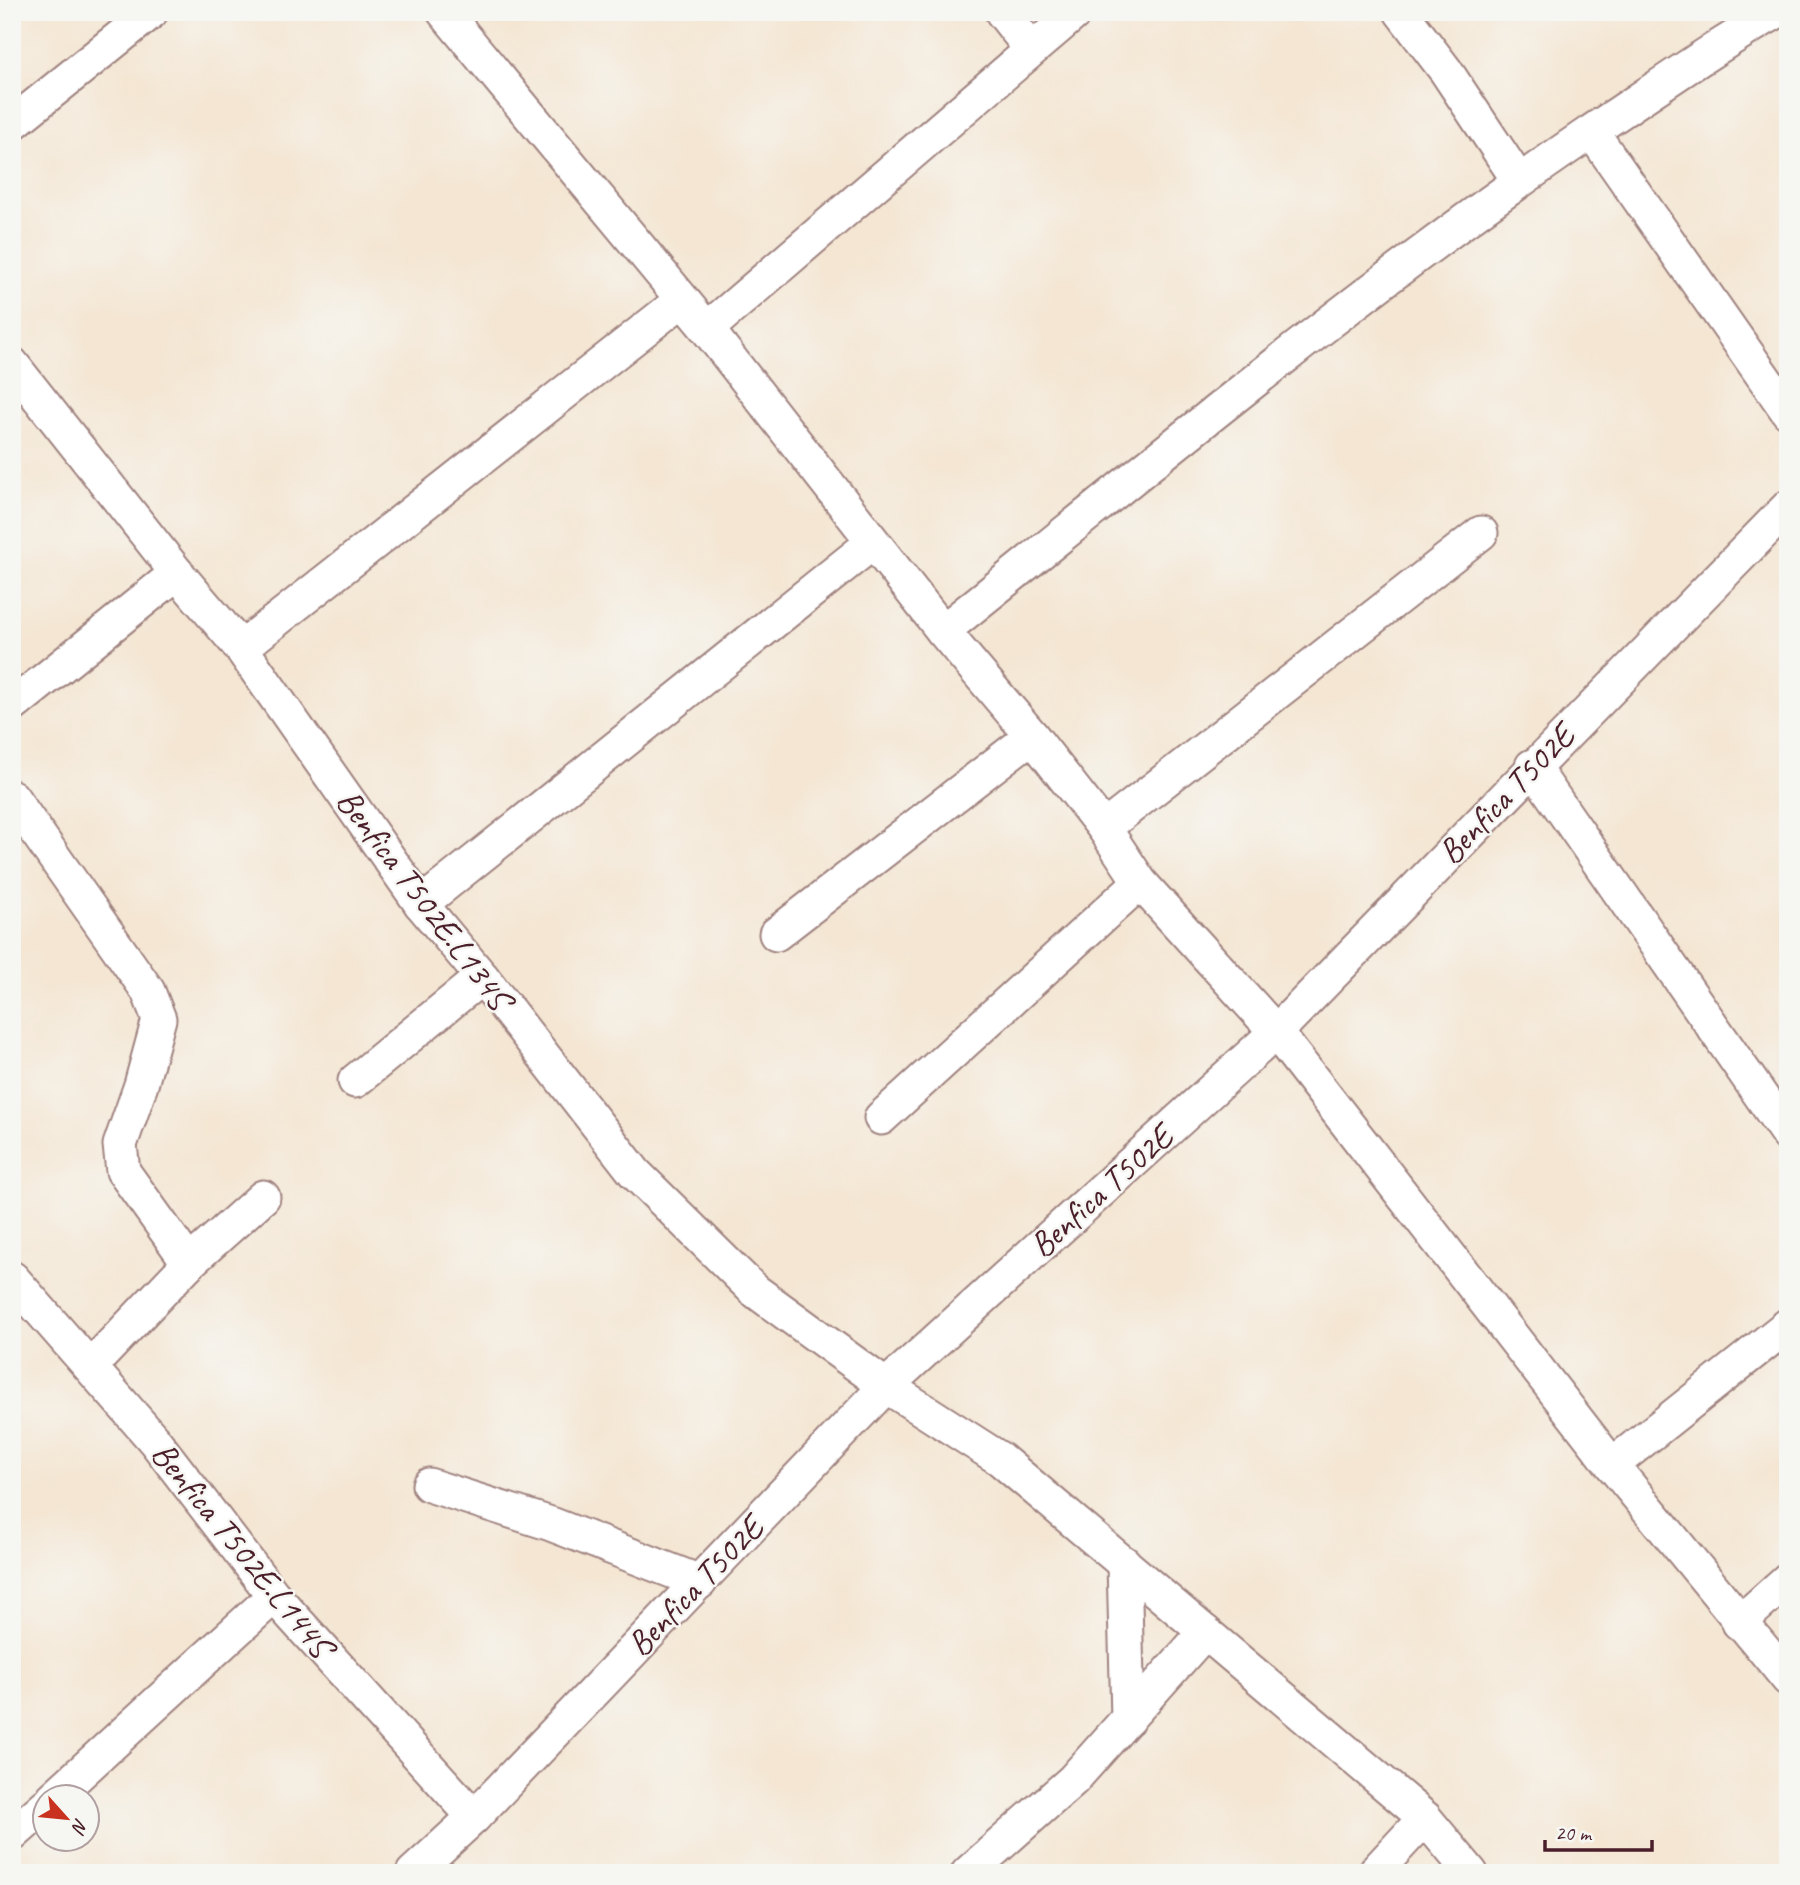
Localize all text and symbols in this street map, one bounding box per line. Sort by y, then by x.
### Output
street label: Benfica T502E [1428,711,1587,874]
street label: Benfica T502E.L134S [327,780,526,1024]
street label: Benfica T502E [1020,1112,1186,1267]
street label: Benfica T502E.L144S [141,1432,347,1671]
street label: Benfica T502E [617,1503,776,1666]
north arrow [32,1784,102,1854]
scale bar [1545,1808,1651,1852]
text: N [65,1815,94,1839]
text: 20 m [1555,1820,1593,1846]

